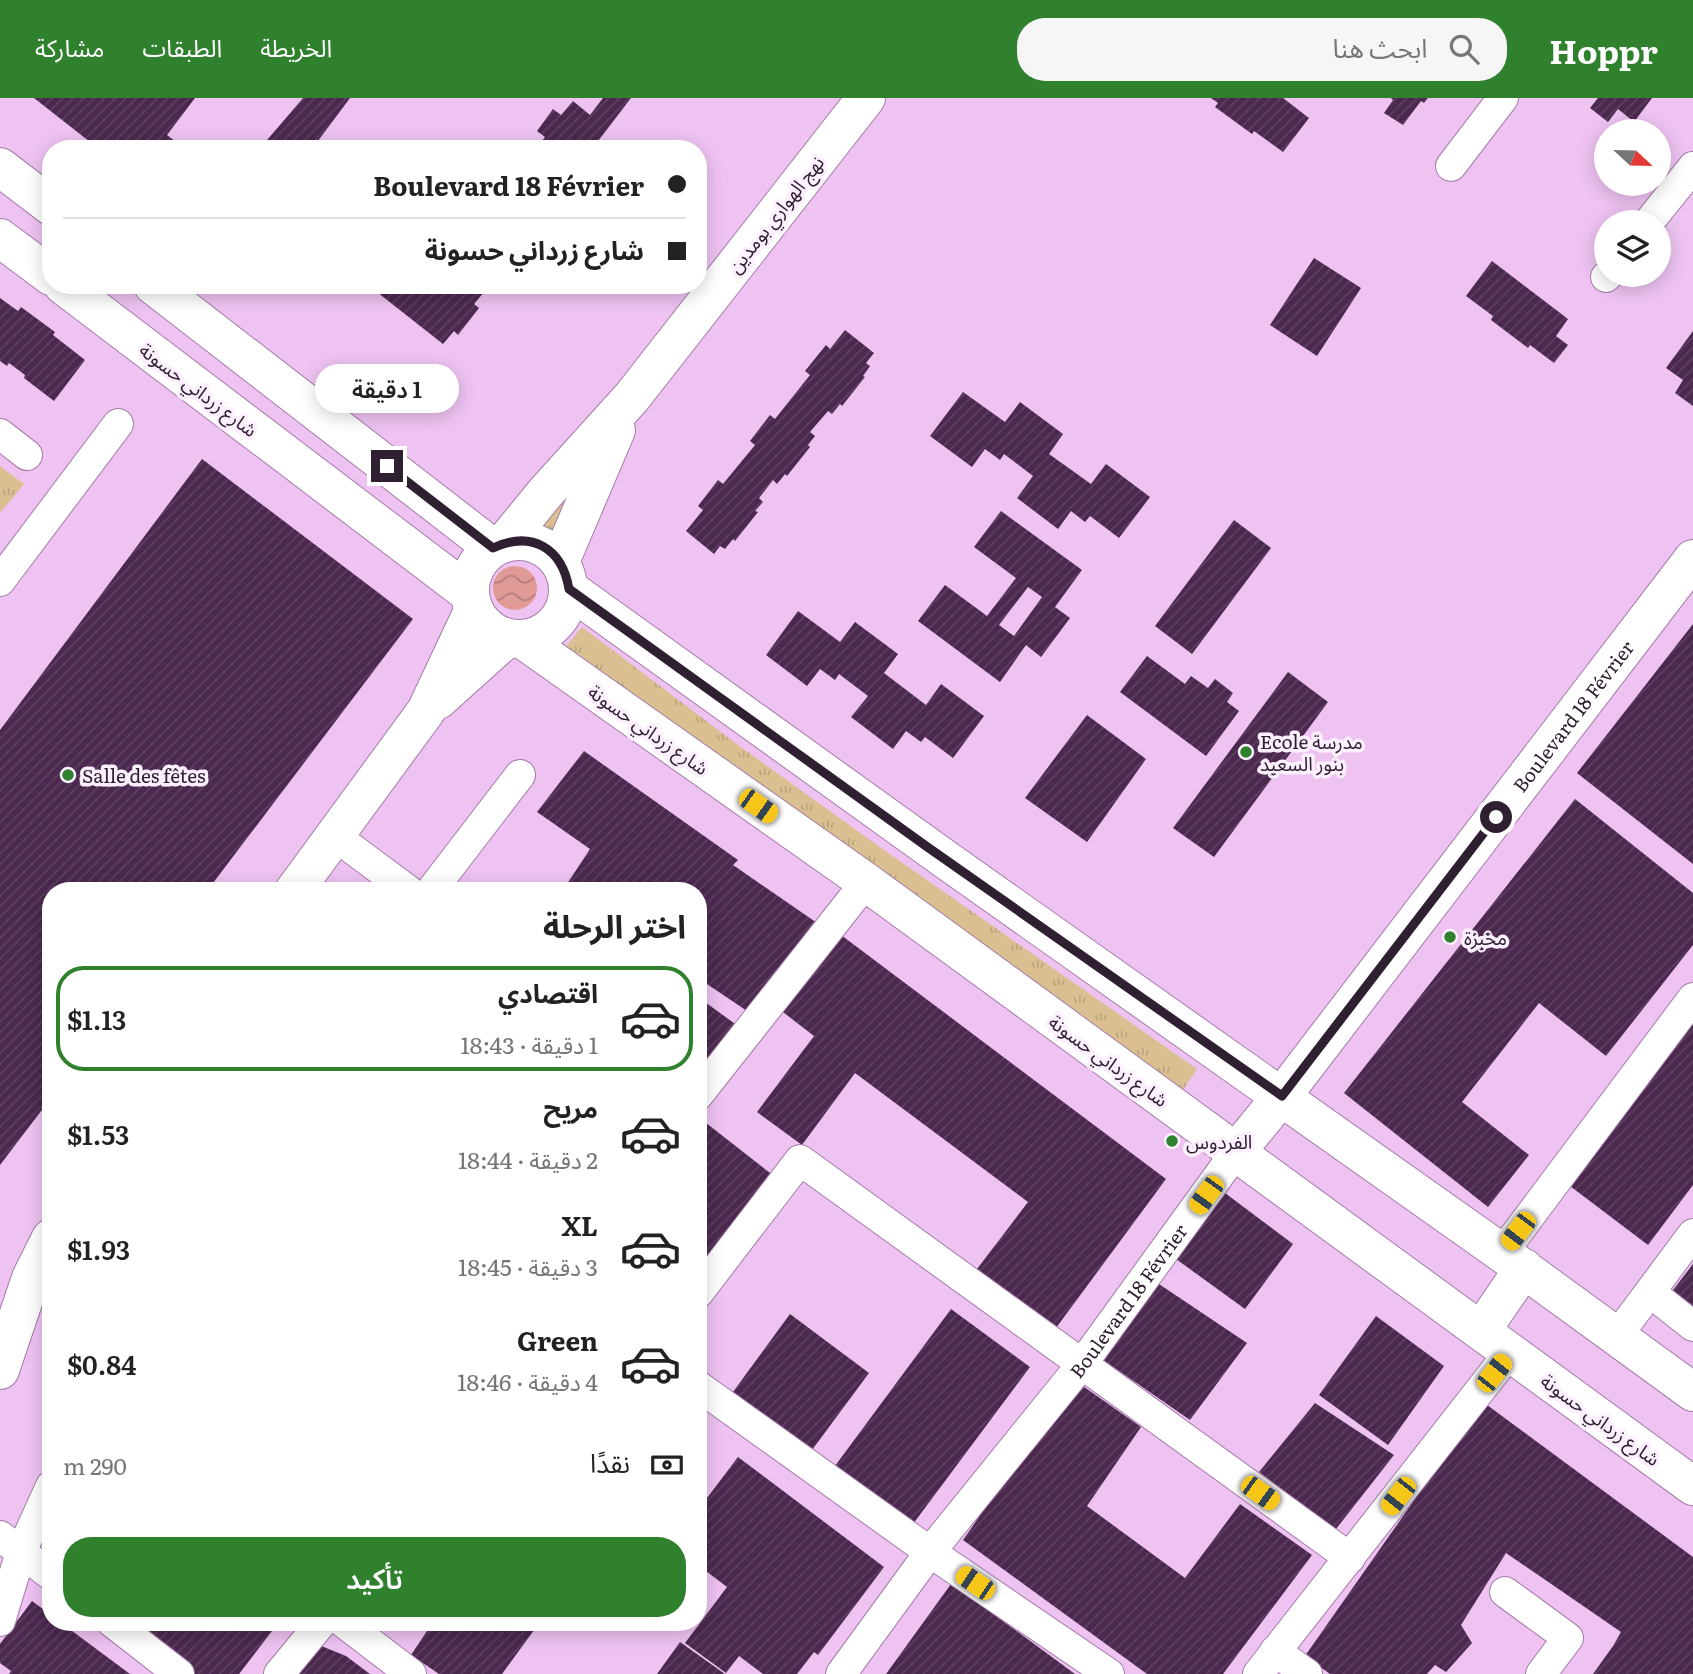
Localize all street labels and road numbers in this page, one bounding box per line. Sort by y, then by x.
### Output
street label: نهج الهواري بومدين [720,149,832,280]
street label: شارع زرداني حسونة [133,335,264,445]
street label: Boulevard 18 Février [1506,634,1640,798]
street label: شارع زرداني حسونة [582,677,715,783]
street label: شارع زرداني حسونة [1042,1007,1174,1115]
street label: Boulevard 18 Février [1062,1218,1194,1384]
street label: شارع زرداني حسونة [1534,1366,1666,1474]

